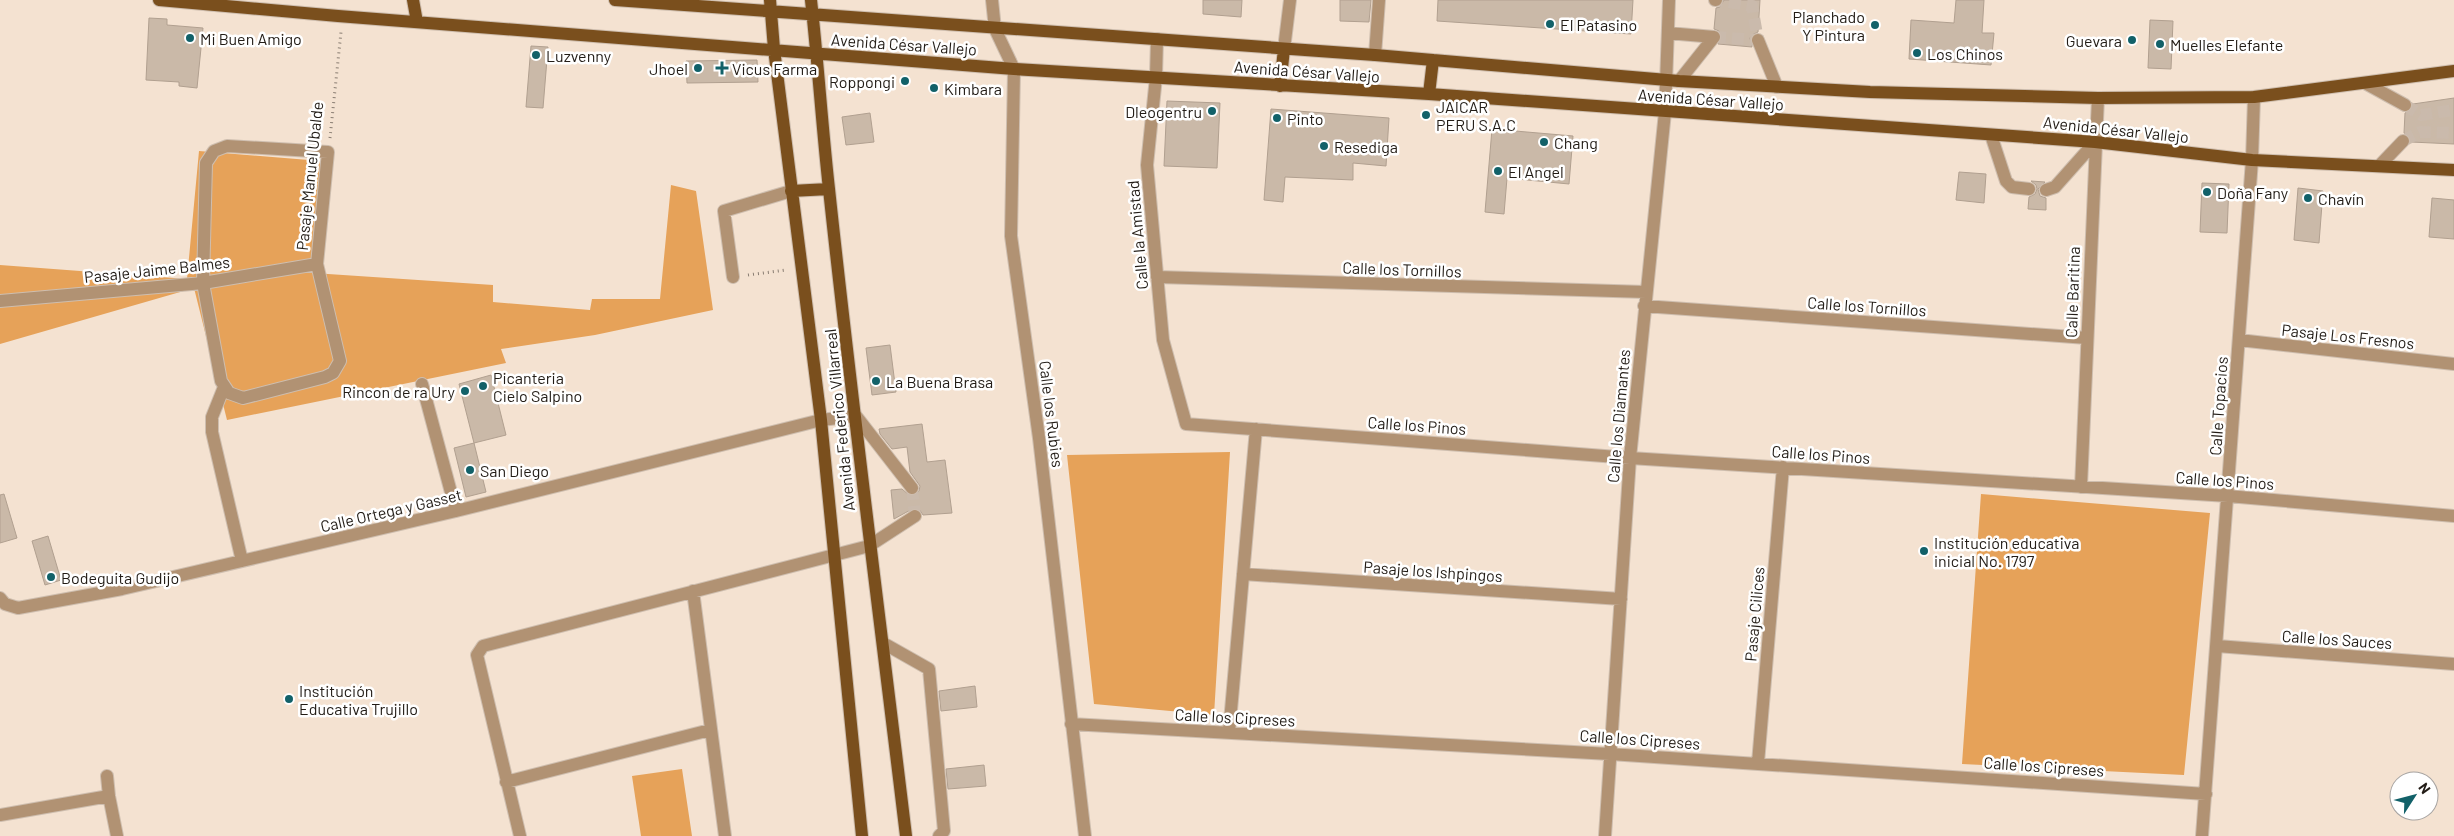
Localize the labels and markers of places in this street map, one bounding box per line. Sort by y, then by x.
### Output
place label: Planchado Y Pintura [1793,7,1865,44]
place label: El Patasino [1560,15,1637,34]
marker: El Patasino [1544,18,1556,30]
marker: Planchado Y Pintura [1869,19,1881,31]
place label: Mi Buen Amigo [200,29,302,48]
place label: Guevara [2066,31,2122,50]
marker: Mi Buen Amigo [184,32,196,44]
marker: Guevara [2126,34,2138,46]
place label: Muelles Elefante [2170,35,2283,54]
marker: Muelles Elefante [2154,38,2166,50]
place label: Los Chinos [1927,44,2003,63]
place label: Luzvenny [546,46,612,65]
marker: Los Chinos [1911,47,1923,59]
marker: Luzvenny [530,49,542,61]
place label: Jhoel [649,59,688,78]
place label: Vicus Farma [732,59,817,78]
marker: Jhoel [692,62,704,74]
marker: Vicus Farma [716,62,728,74]
place label: Roppongi [829,72,895,91]
marker: Roppongi [899,75,911,87]
place label: Kimbara [944,79,1002,98]
marker: Kimbara [928,82,940,94]
place label: JAICAR PERU S.A.C [1436,97,1516,134]
place label: Dleogentru [1125,102,1202,121]
marker: Dleogentru [1206,105,1218,117]
place label: Pinto [1287,109,1323,128]
marker: JAICAR PERU S.A.C [1420,109,1432,121]
marker: Pinto [1271,112,1283,124]
place label: Chang [1554,133,1598,152]
marker: Chang [1538,136,1550,148]
place label: Resediga [1334,137,1398,156]
marker: Resediga [1318,140,1330,152]
place label: El Angel [1508,162,1564,181]
marker: El Angel [1492,165,1504,177]
place label: Doña Fany [2217,183,2289,202]
marker: Doña Fany [2201,186,2213,198]
place label: Chavín [2318,189,2364,208]
marker: Chavín [2302,192,2314,204]
place label: Picanteria Cielo Salpino [493,368,582,405]
place label: La Buena Brasa [886,372,993,391]
marker: La Buena Brasa [870,375,882,387]
marker: Picanteria Cielo Salpino [477,380,489,392]
place label: Rincon de ra Ury [342,382,456,401]
marker: Rincon de ra Ury [459,385,471,397]
place label: San Diego [480,461,549,480]
marker: San Diego [464,464,476,476]
place label: Institución educativa inicial No. 1797 [1934,533,2079,570]
marker: Institución educativa inicial No. 1797 [1918,545,1930,557]
place label: Bodeguita Gudijo [61,568,179,587]
marker: Bodeguita Gudijo [45,571,57,583]
place label: Institución Educativa Trujillo [299,681,418,718]
marker: Institución Educativa Trujillo [283,693,295,705]

